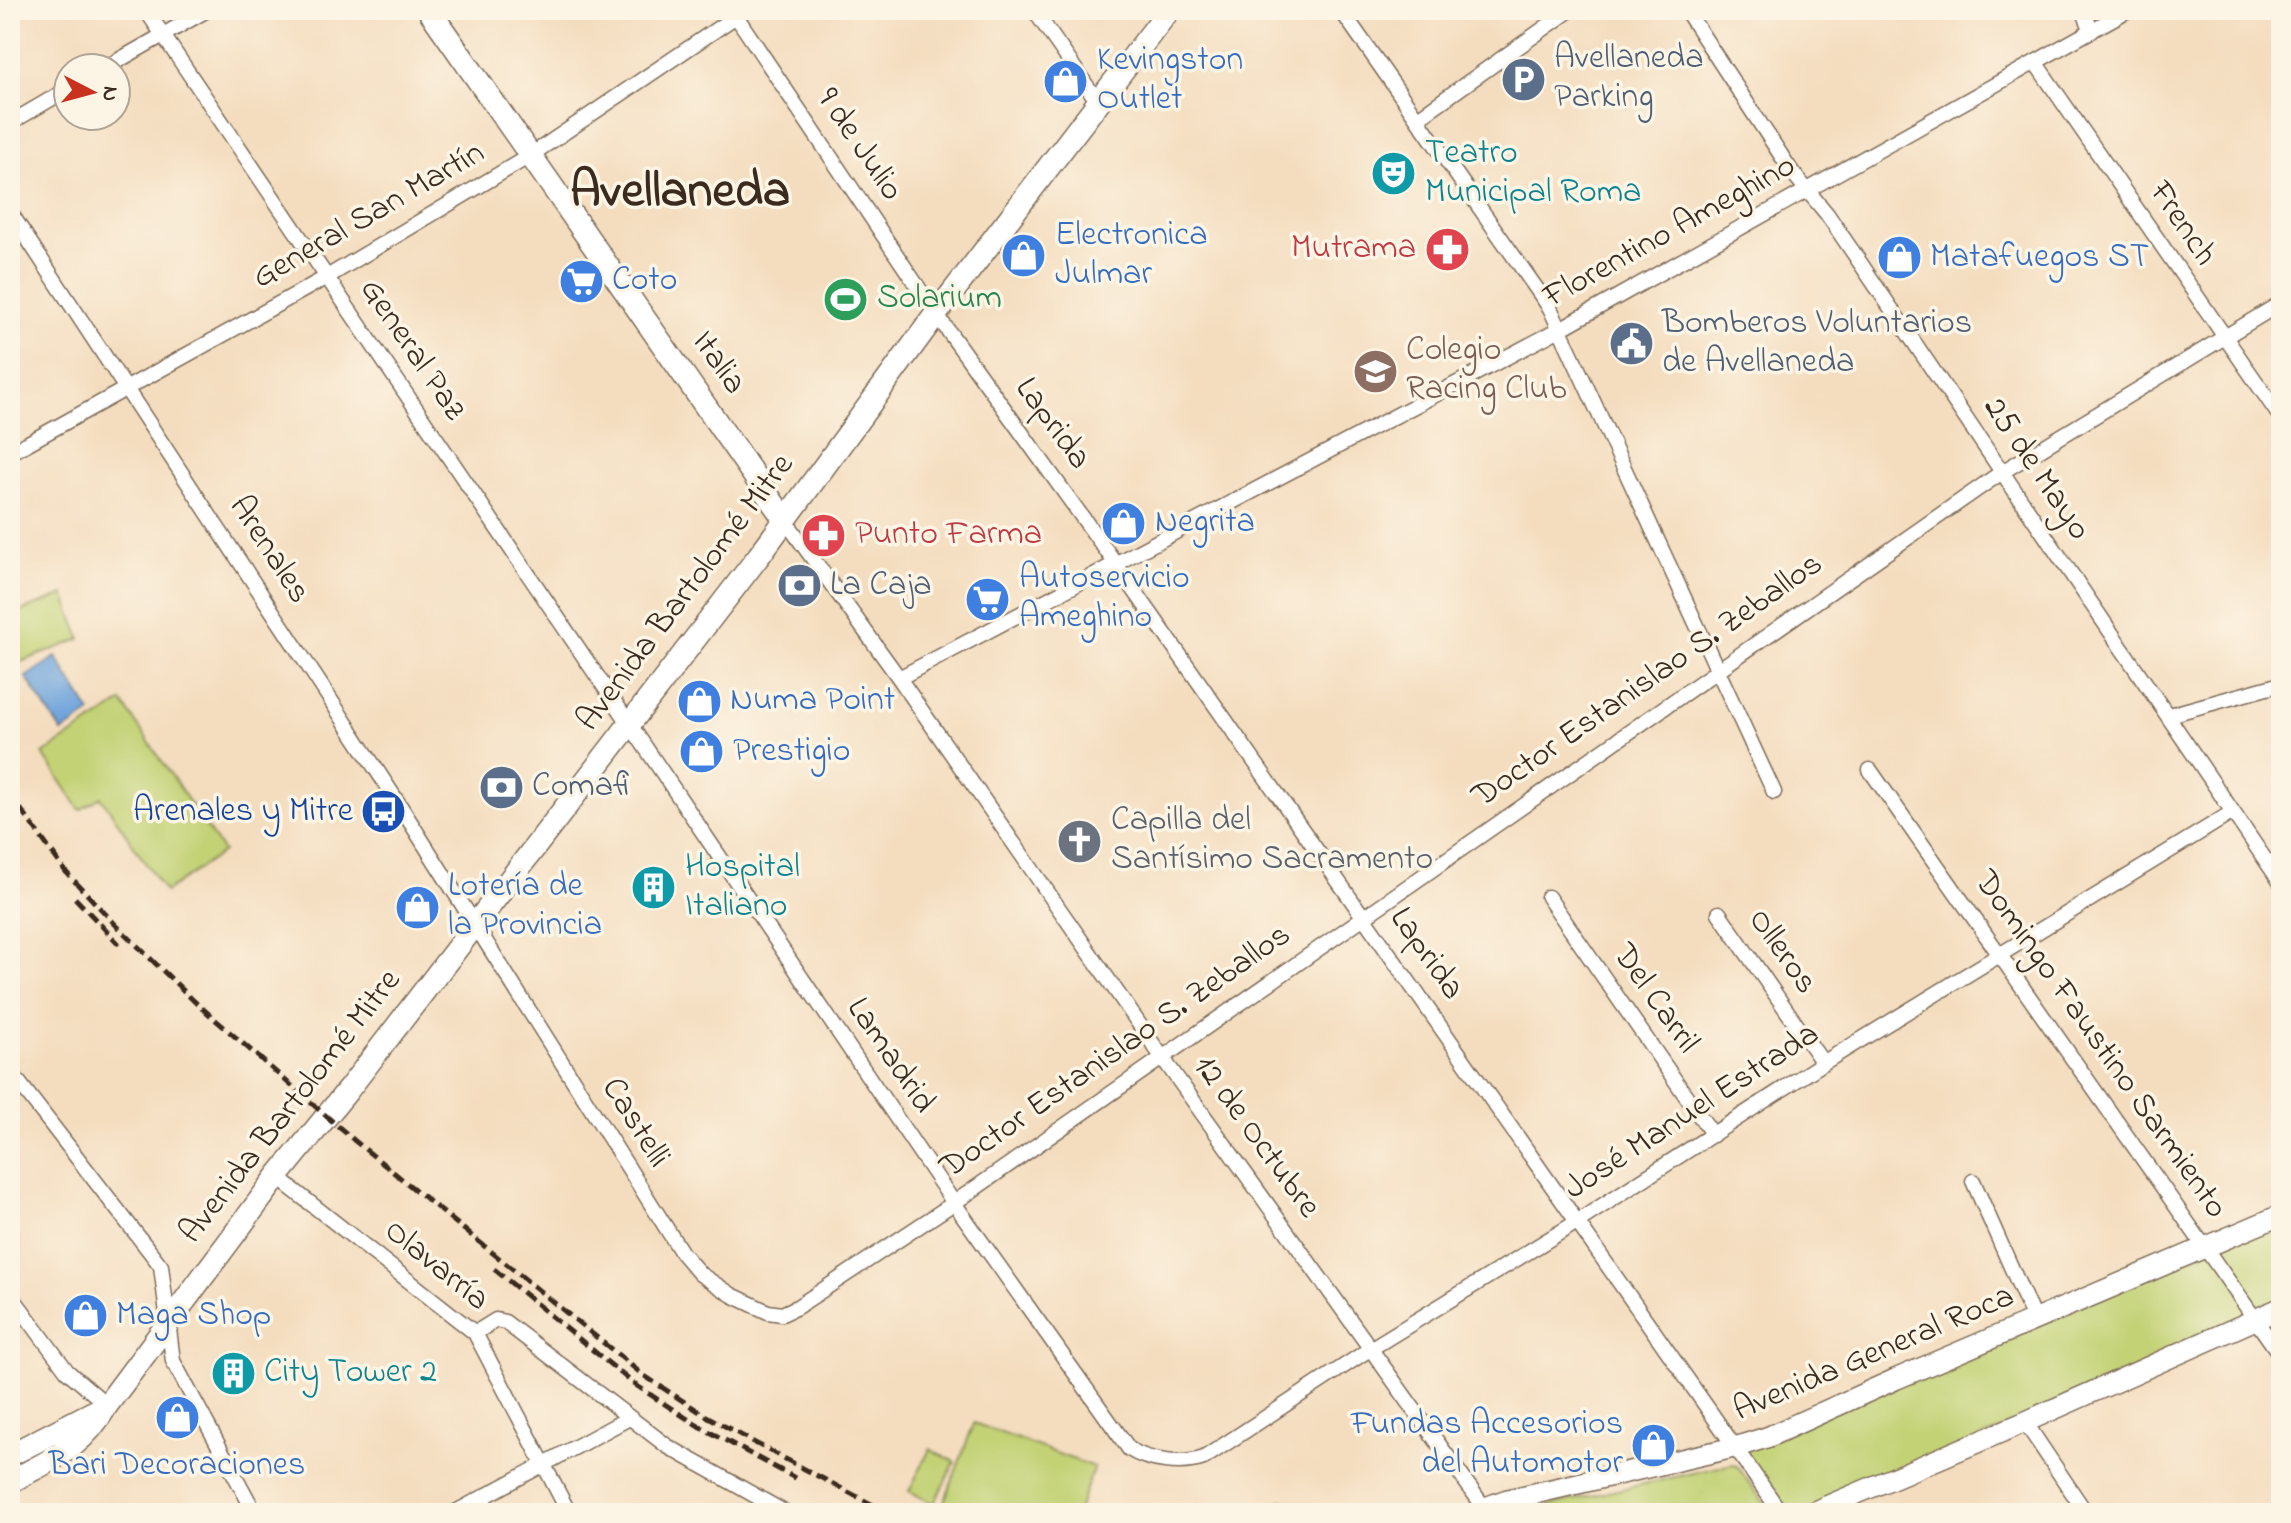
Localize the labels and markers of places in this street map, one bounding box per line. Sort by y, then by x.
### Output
place label: Avellaneda Parking [1554,34,1704,123]
place label: Kevingston Outlet [1097,36,1243,125]
parking icon: Avellaneda Parking [1499,55,1547,103]
shop icon: Kevingston Outlet [1042,57,1090,105]
place label: Teatro Municipal Roma [1425,129,1641,218]
theatre icon: Teatro Municipal Roma [1370,150,1418,198]
place label: Electronica Julmar [1055,211,1208,300]
place label: Mutrama [1291,224,1416,274]
pharmacy icon: Mutrama [1423,225,1471,273]
shop icon: Electronica Julmar [1000,232,1048,280]
place label: Matafuegos ST [1930,233,2149,283]
shop icon: Matafuegos ST [1875,234,1923,282]
place label: Coto [612,256,677,306]
supermarket icon: Coto [557,257,605,305]
place label: Solarium [877,274,1002,324]
sports icon: Solarium [822,275,870,323]
place label: Bomberos Voluntarios de Avellaneda [1661,299,1972,388]
public building icon: Bomberos Voluntarios de Avellaneda [1607,320,1655,368]
place label: Colegio Racing Club [1406,326,1567,415]
school or university icon: Colegio Racing Club [1351,347,1399,395]
place label: Negrita [1155,498,1255,548]
shop icon: Negrita [1100,499,1148,547]
place label: Punto Farma [855,510,1042,560]
pharmacy icon: Punto Farma [800,511,848,559]
place label: Autoservicio Ameghino [1019,554,1190,643]
place label: La Caja [830,561,932,611]
bank icon: La Caja [775,562,823,610]
supermarket icon: Autoservicio Ameghino [964,575,1012,623]
place label: Numa Point [730,676,895,726]
shop icon: Numa Point [675,677,723,725]
place label: Prestigio [733,727,850,777]
shop icon: Prestigio [678,728,726,776]
place label: Comafi [532,762,635,812]
bank icon: Comafi [477,763,525,811]
place label: Arenales y Mitre [133,787,354,837]
bus stop icon: Arenales y Mitre [360,788,408,836]
place label: Capilla del Santísimo Sacramento [1111,796,1433,885]
church icon: Capilla del Santísimo Sacramento [1056,817,1104,865]
place label: Hospital Italiano [685,843,800,932]
place label: Lotería de la Provincia [448,862,602,951]
building icon: Hospital Italiano [630,864,678,912]
shop icon: Lotería de la Provincia [393,883,441,931]
place label: Maga Shop [116,1291,271,1341]
shop icon: Maga Shop [61,1292,109,1340]
place label: City Tower 2 [264,1348,437,1398]
building icon: City Tower 2 [209,1349,257,1397]
shop icon: Bari Decoraciones [153,1394,201,1442]
place label: Fundas Accesorios del Automotor [1350,1400,1623,1489]
shop icon: Fundas Accesorios del Automotor [1630,1421,1678,1469]
place label: Bari Decoraciones [48,1441,305,1491]

